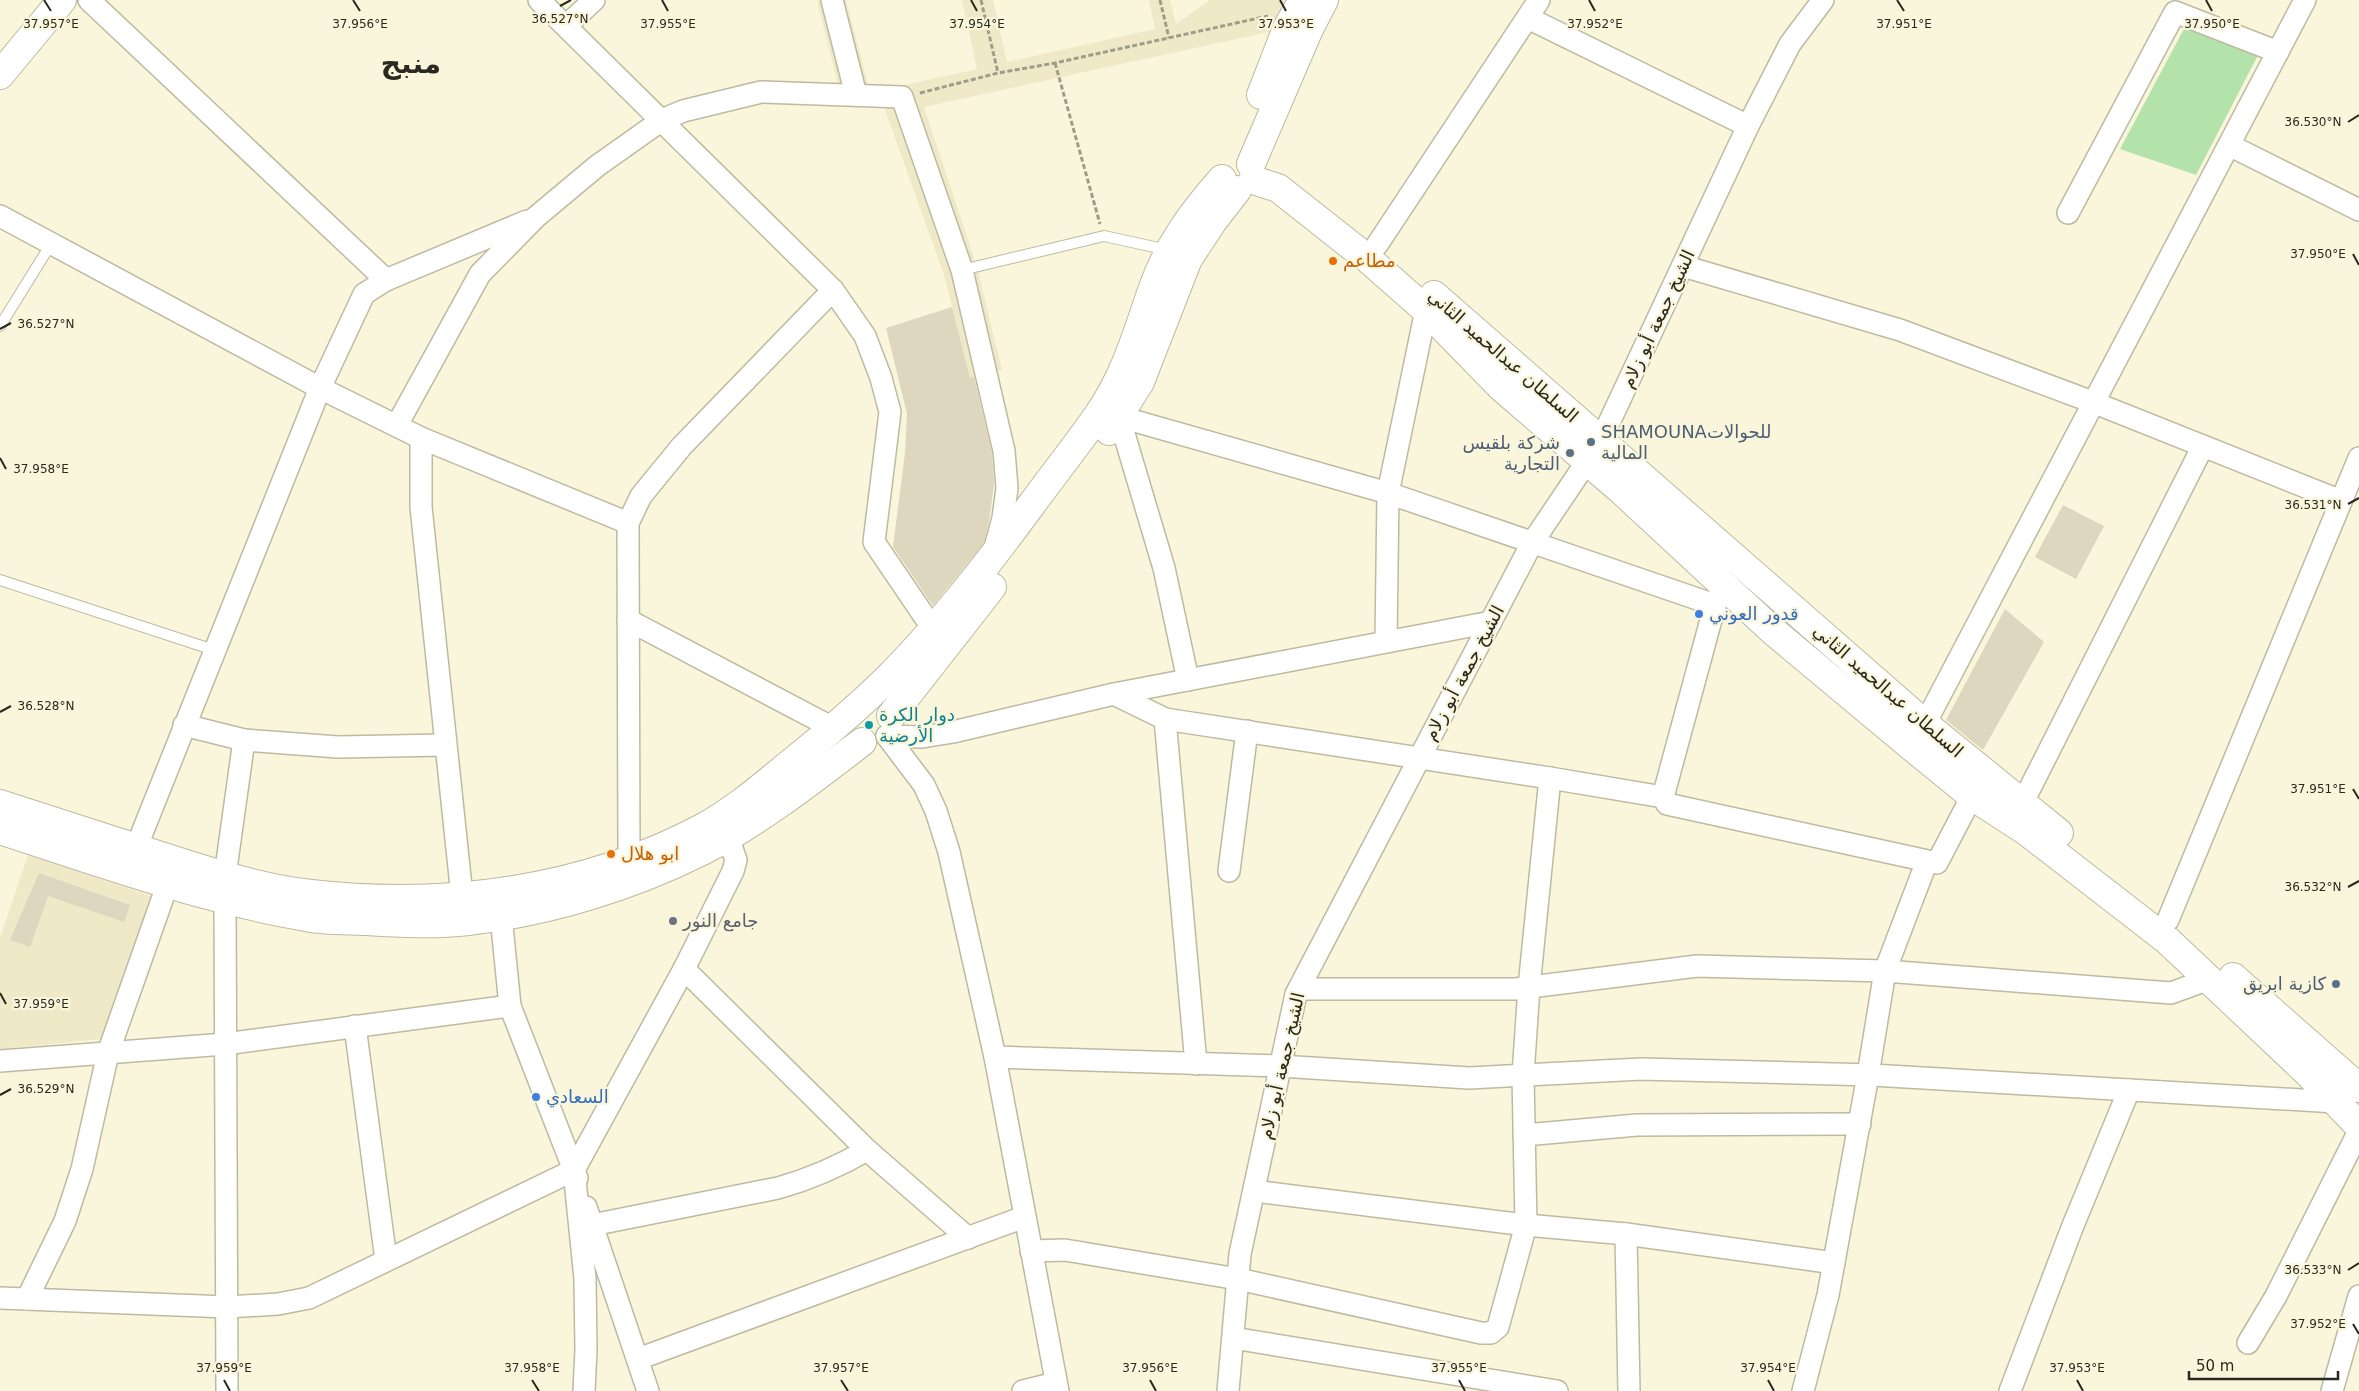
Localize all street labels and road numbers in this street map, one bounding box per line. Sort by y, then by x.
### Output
street label: الشيخ جمعة أبو زلام [1615,246,1700,392]
street label: السلطان عبدالحميد الثاني [1423,285,1583,427]
street label: الشيخ جمعة أبو زلام [1418,601,1509,744]
street label: السلطان عبدالحميد الثاني [1808,620,1968,762]
street label: الشيخ جمعة أبو زلام [1253,990,1310,1142]

